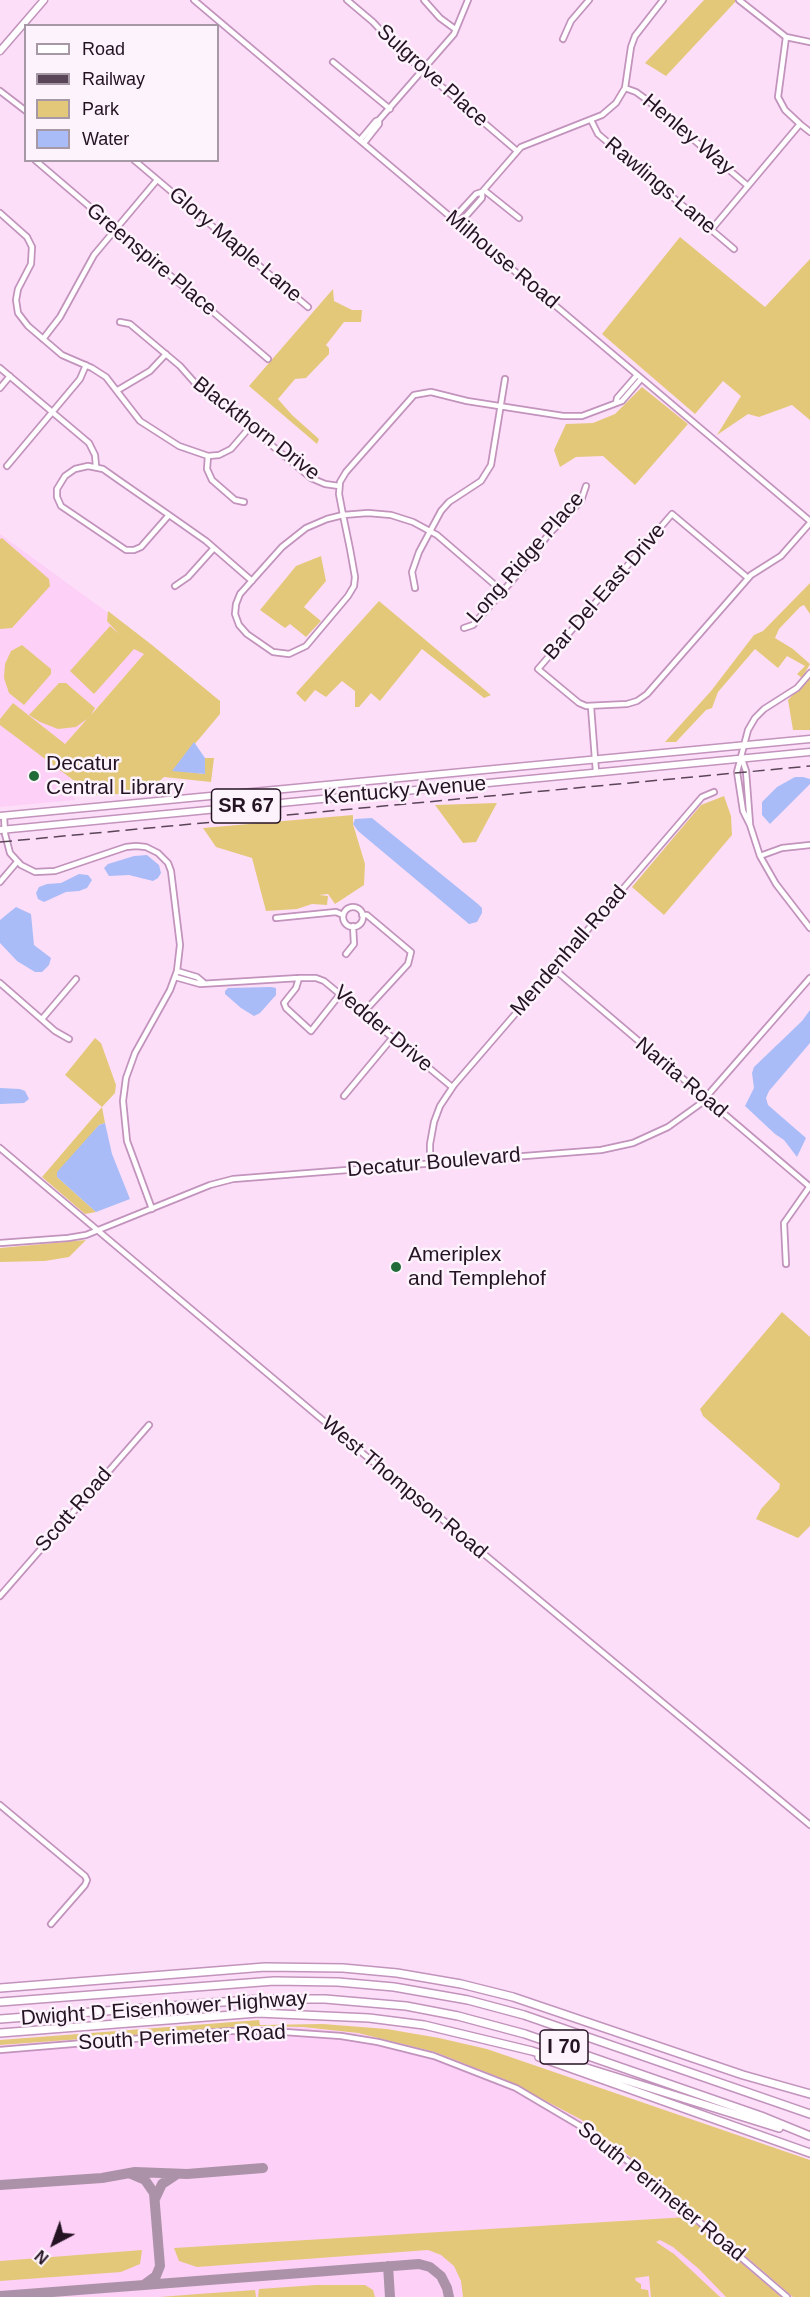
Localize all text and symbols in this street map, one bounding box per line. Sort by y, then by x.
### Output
street label: Sulgrove Place [371,19,493,133]
legend [24,24,219,162]
text: Road [82,39,125,59]
text: Railway [82,69,145,89]
street label: Henley Way [637,89,739,181]
text: Park [82,99,119,119]
text: Water [82,129,129,149]
street label: Rawlings Lane [599,132,721,240]
street label: Glory Maple Lane [163,182,307,308]
street label: Greenspire Place [81,198,221,322]
street label: Milhouse Road [440,205,564,315]
street label: Blackthorn Drive [188,372,324,486]
street label: Long Ridge Place [462,487,590,629]
street label: Bar Del East Drive [539,519,671,665]
place label: Decatur Central Library [46,751,184,801]
marker: Decatur Central Library [27,769,41,783]
street label: Kentucky Avenue [323,771,487,811]
road number: SR 67 [212,789,280,823]
street label: Mendenhall Road [505,881,633,1021]
street label: Vedder Drive [328,980,438,1078]
street label: Narita Road [630,1032,732,1124]
street label: Decatur Boulevard [346,1143,522,1183]
place label: Ameriplex and Templehof [408,1242,546,1292]
marker: Ameriplex and Templehof [389,1260,403,1274]
street label: West Thompson Road [316,1411,492,1565]
street label: Scott Road [30,1463,118,1557]
street label: Dwight D Eisenhower Highway [20,1986,308,2032]
street label: South Perimeter Road [78,2020,286,2056]
road number: I 70 [540,2030,588,2064]
street label: South Perimeter Road [572,2117,750,2267]
north arrow [24,2213,84,2273]
text: N [32,2247,52,2267]

